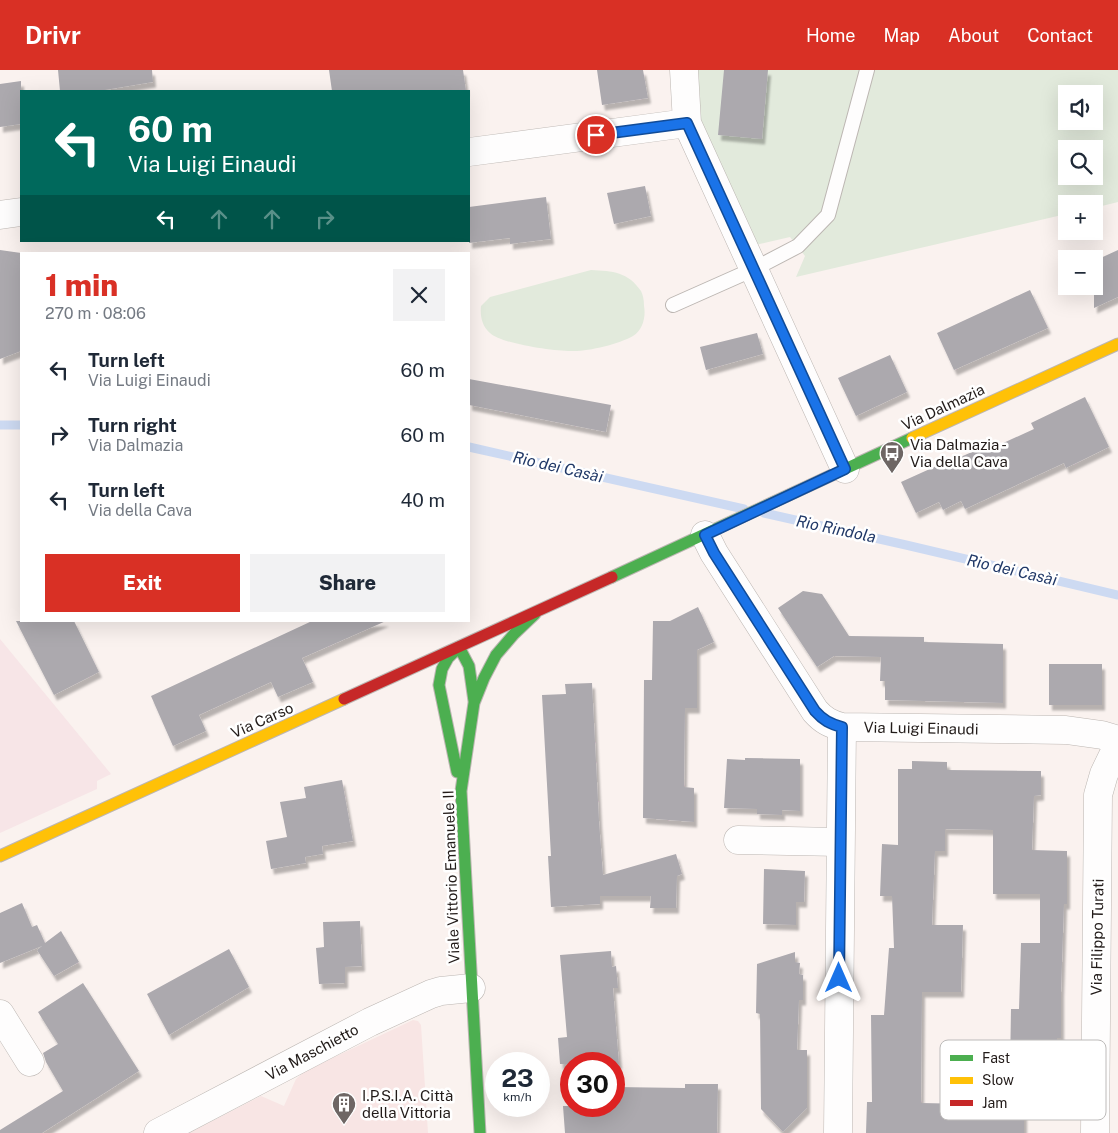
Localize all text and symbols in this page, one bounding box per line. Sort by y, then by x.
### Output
text: Drivr [25,21,81,49]
text: Home [806,25,856,46]
text: Map [884,25,920,46]
text: About [948,25,999,46]
text: Contact [1027,25,1093,46]
map controls [1058,85,1103,295]
button: sound [1058,85,1103,130]
text: 60 m [128,109,213,150]
icon: left [45,110,110,175]
pin [575,114,617,156]
icon: arrive [582,121,610,149]
button: search [1058,140,1103,185]
text: Via Luigi Einaudi [128,151,297,177]
button: + [1058,195,1103,240]
icon: left [152,205,180,233]
icon: ahead [205,205,233,233]
icon: ahead [258,205,286,233]
icon: right [311,205,339,233]
button: − [1058,250,1103,295]
text: 1 min [45,267,118,303]
button: close [393,269,445,321]
text: 270 m · 08:06 [45,304,146,323]
text: Turn left [88,349,165,371]
icon: left [45,356,73,384]
text: 60 m [401,359,445,381]
text: Via Luigi Einaudi [88,371,211,390]
street label: Via Dalmazia [899,380,987,434]
text: Turn right [88,414,177,436]
icon: right [45,421,73,449]
text: 60 m [401,424,445,446]
text: Via Dalmazia [88,436,183,455]
place label: Via Dalmazia - Via della Cava [910,436,1008,470]
bus stop icon: Via Dalmazia - Via della Cava [879,440,905,474]
water label: Rio dei Casài [511,447,605,487]
text: Turn left [88,479,165,501]
icon: left [45,486,73,514]
text: 40 m [400,489,445,511]
text: Via della Cava [88,501,192,520]
water label: Rio Rindola [794,511,878,547]
water label: Rio dei Casài [965,550,1059,590]
button: Exit [45,554,240,612]
button: Share [250,554,445,612]
street label: Via Carso [228,699,296,741]
street label: Via Luigi Einaudi [863,718,979,738]
street label: Viale Vittorio Emanuele II [439,790,463,964]
street label: Via Filippo Turati [1087,879,1107,995]
position arrow [812,951,864,1003]
street label: Via Maschietto [263,1020,361,1084]
legend [940,1040,1106,1120]
text: Fast [982,1050,1010,1066]
speed limit sign: 30 [560,1052,625,1117]
text: 23 [501,1063,534,1093]
text: Slow [982,1072,1014,1088]
place label: I.P.S.I.A. Città della Vittoria [362,1087,453,1121]
text: km/h [503,1090,532,1104]
building icon: I.P.S.I.A. Città della Vittoria [331,1091,357,1125]
text: Jam [982,1095,1007,1111]

